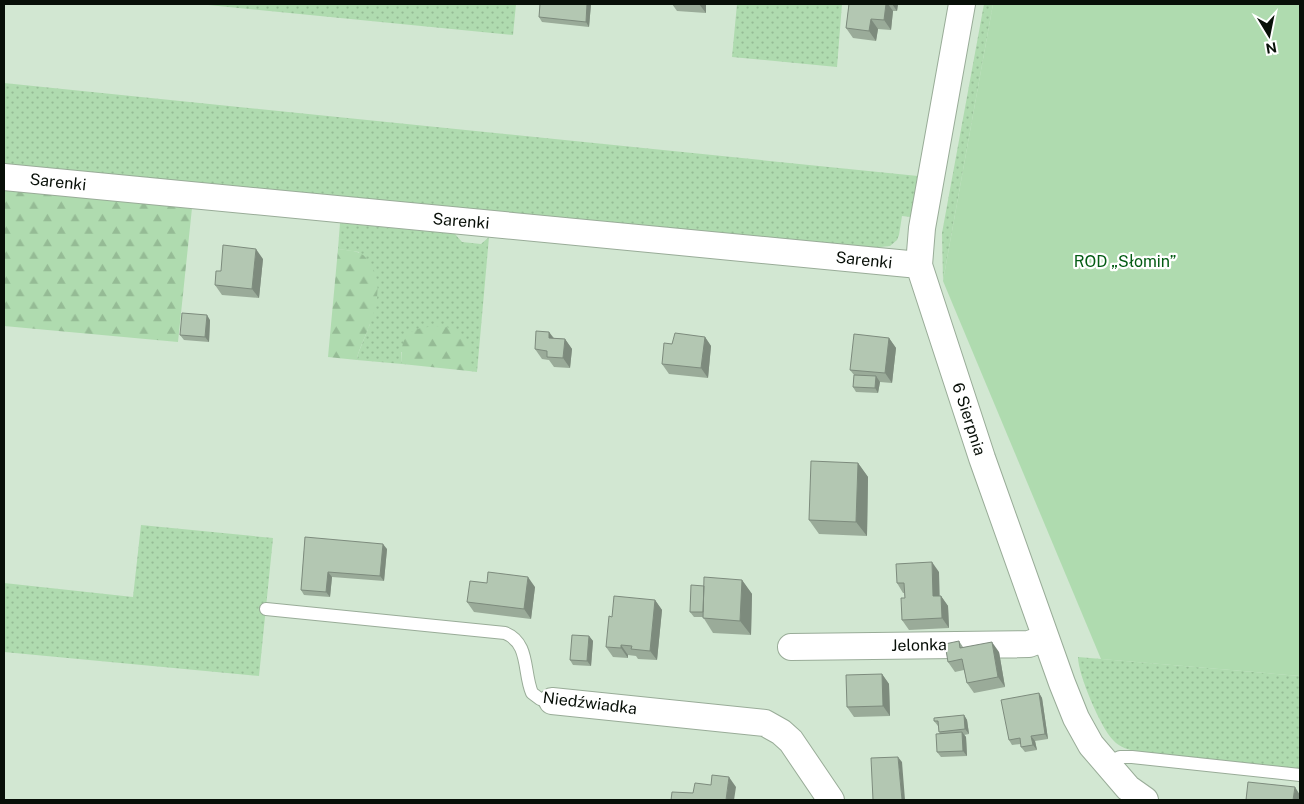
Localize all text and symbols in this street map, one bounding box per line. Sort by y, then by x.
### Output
north arrow [1244,10,1294,60]
text: N [1264,39,1278,57]
street label: Sarenki [29,170,87,194]
street label: Sarenki [432,209,490,233]
street label: Sarenki [835,248,893,272]
park label: ROD „Słomin” [1074,252,1176,271]
street label: 6 Sierpnia [948,380,990,458]
street label: Jelonka [891,635,947,655]
street label: Niedźwiadka [542,688,638,718]

